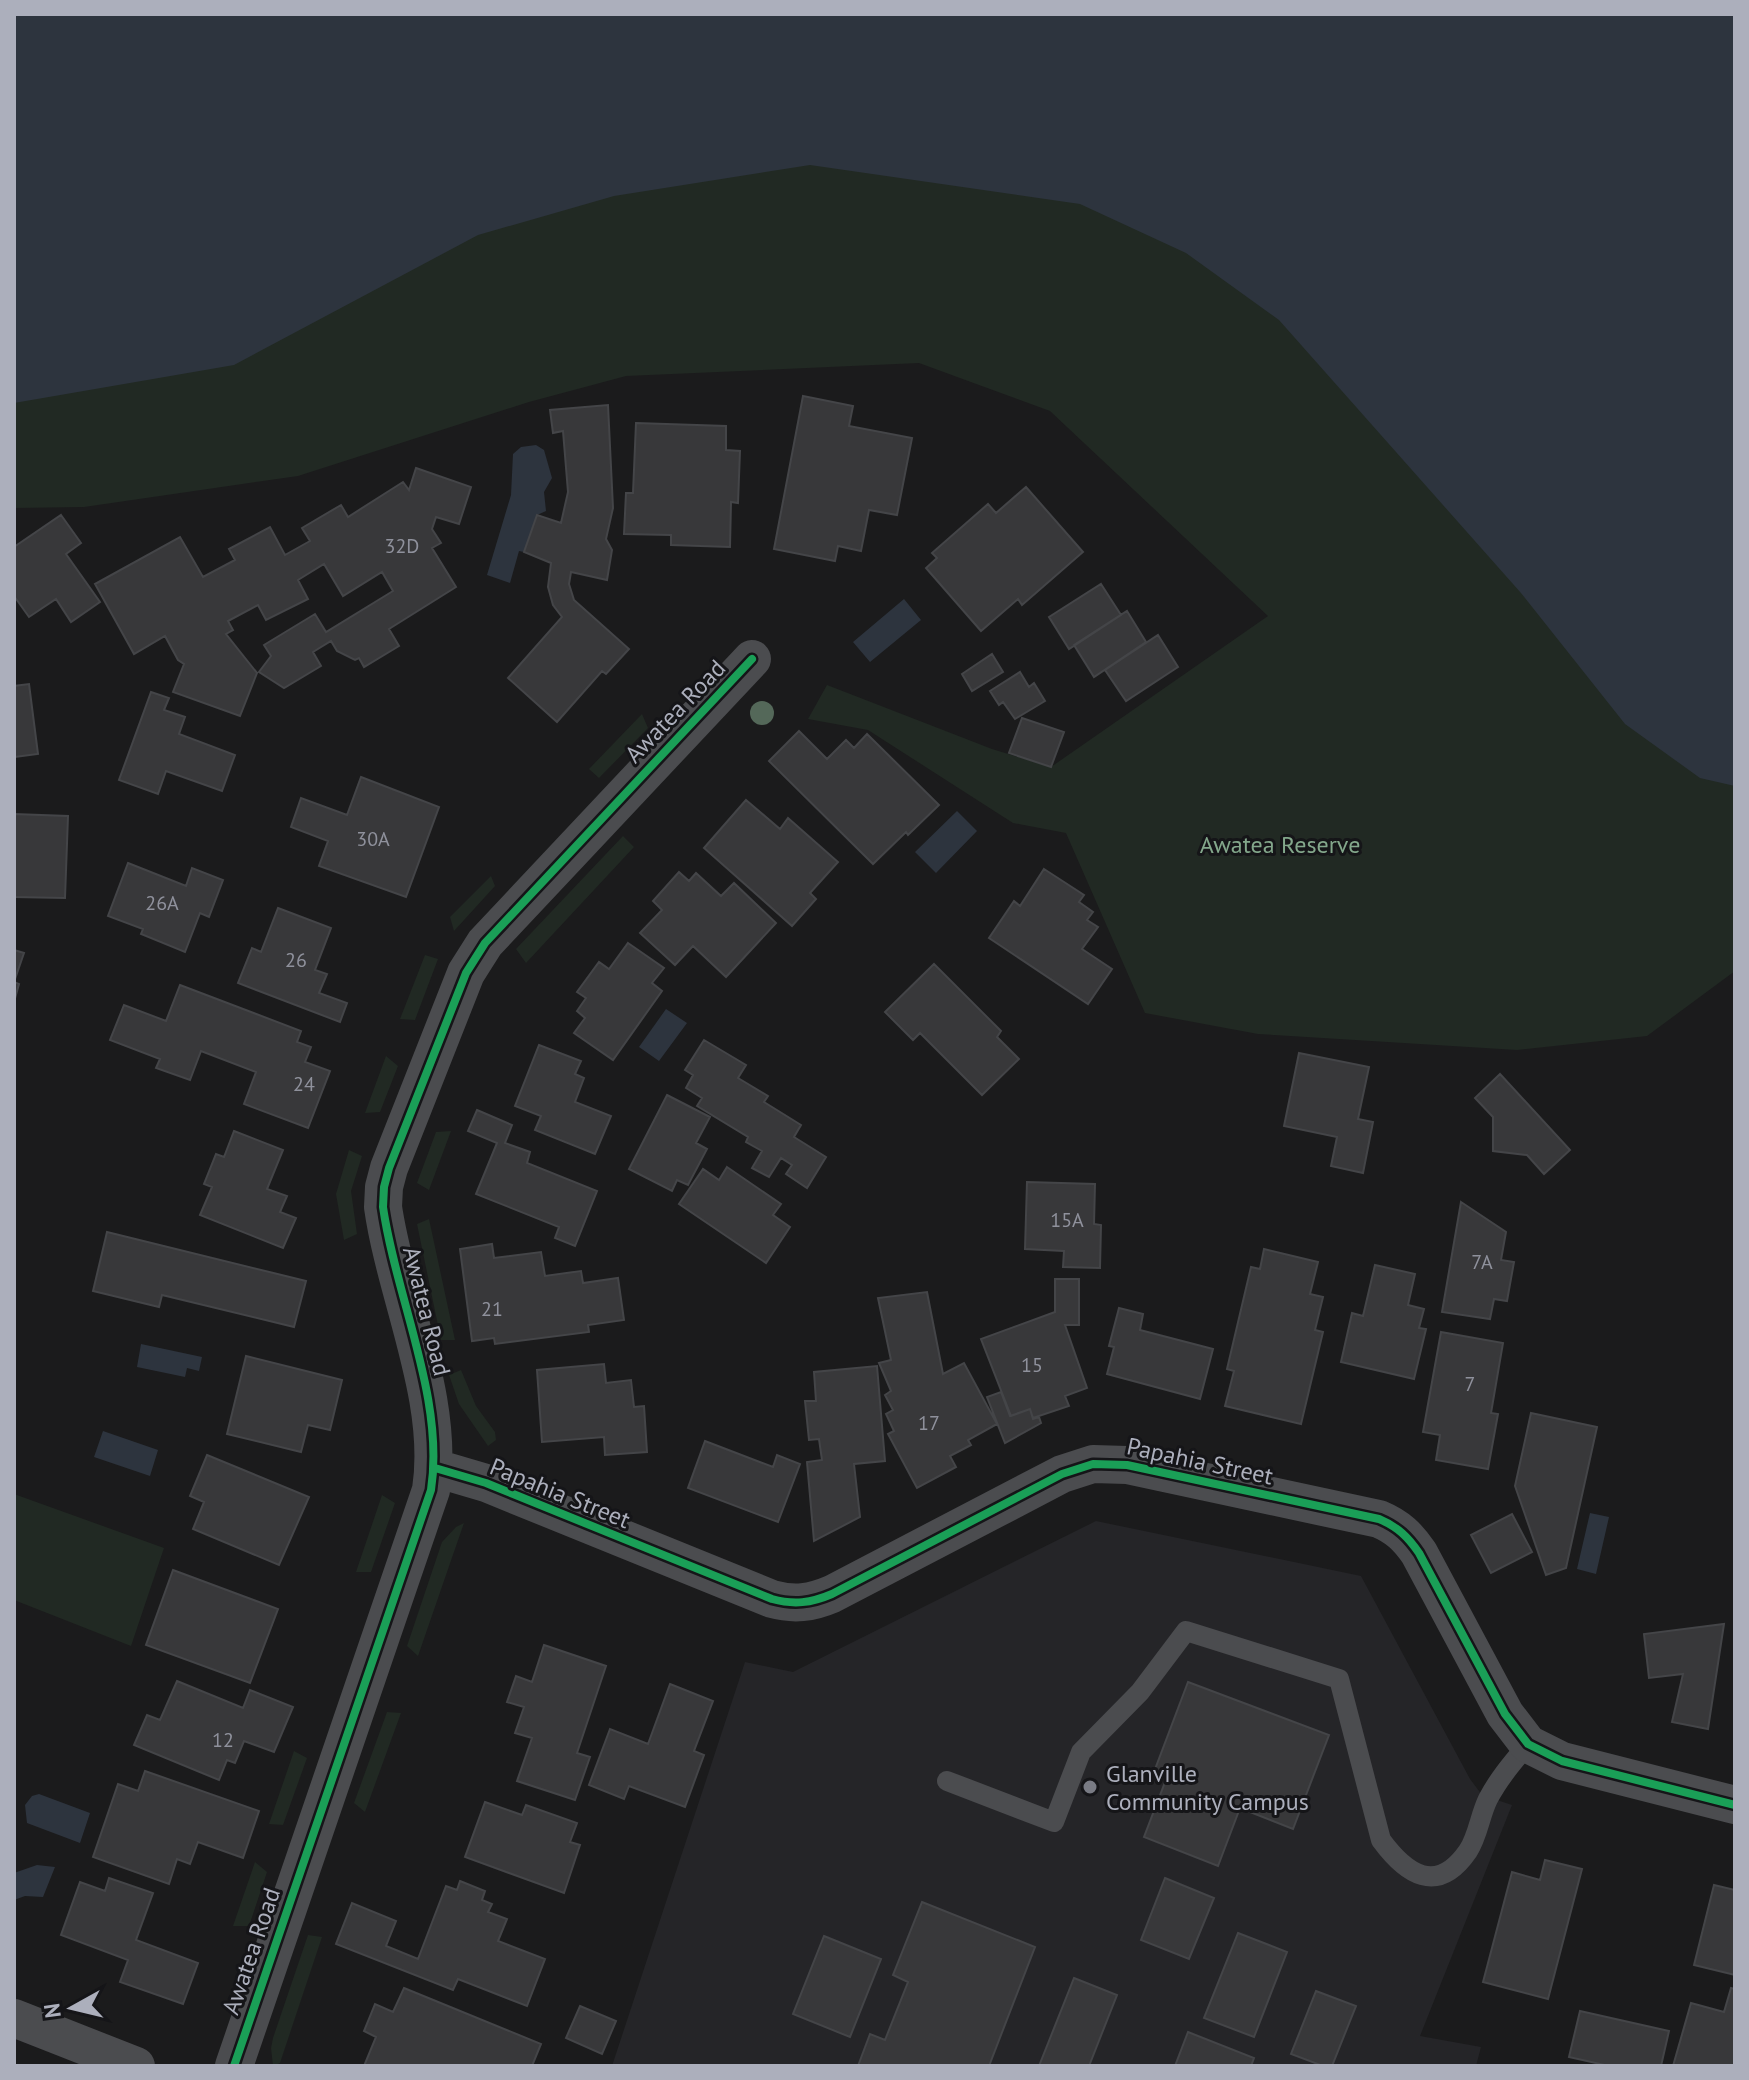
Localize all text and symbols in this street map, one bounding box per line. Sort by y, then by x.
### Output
house number: 32D [385,533,419,559]
street label: Awatea Road [618,653,732,769]
house number: 30A [356,826,390,852]
park label: Awatea Reserve [1200,829,1360,860]
house number: 26A [145,890,179,916]
house number: 26 [285,947,307,973]
house number: 24 [293,1071,315,1097]
house number: 15A [1050,1207,1084,1233]
street label: Awatea Road [396,1243,458,1379]
house number: 7A [1471,1249,1493,1275]
house number: 21 [481,1296,503,1322]
house number: 15 [1021,1352,1043,1378]
house number: 7 [1465,1371,1475,1397]
house number: 17 [918,1410,940,1436]
street label: Papahia Street [1124,1430,1276,1492]
street label: Papahia Street [485,1451,635,1535]
house number: 12 [212,1727,234,1753]
place label: Glanville Community Campus [1106,1758,1309,1817]
marker: Glanville Community Campus [1081,1778,1099,1796]
street label: Awatea Road [215,1883,287,2019]
north arrow [32,1968,112,2048]
text: N [37,2002,67,2020]

